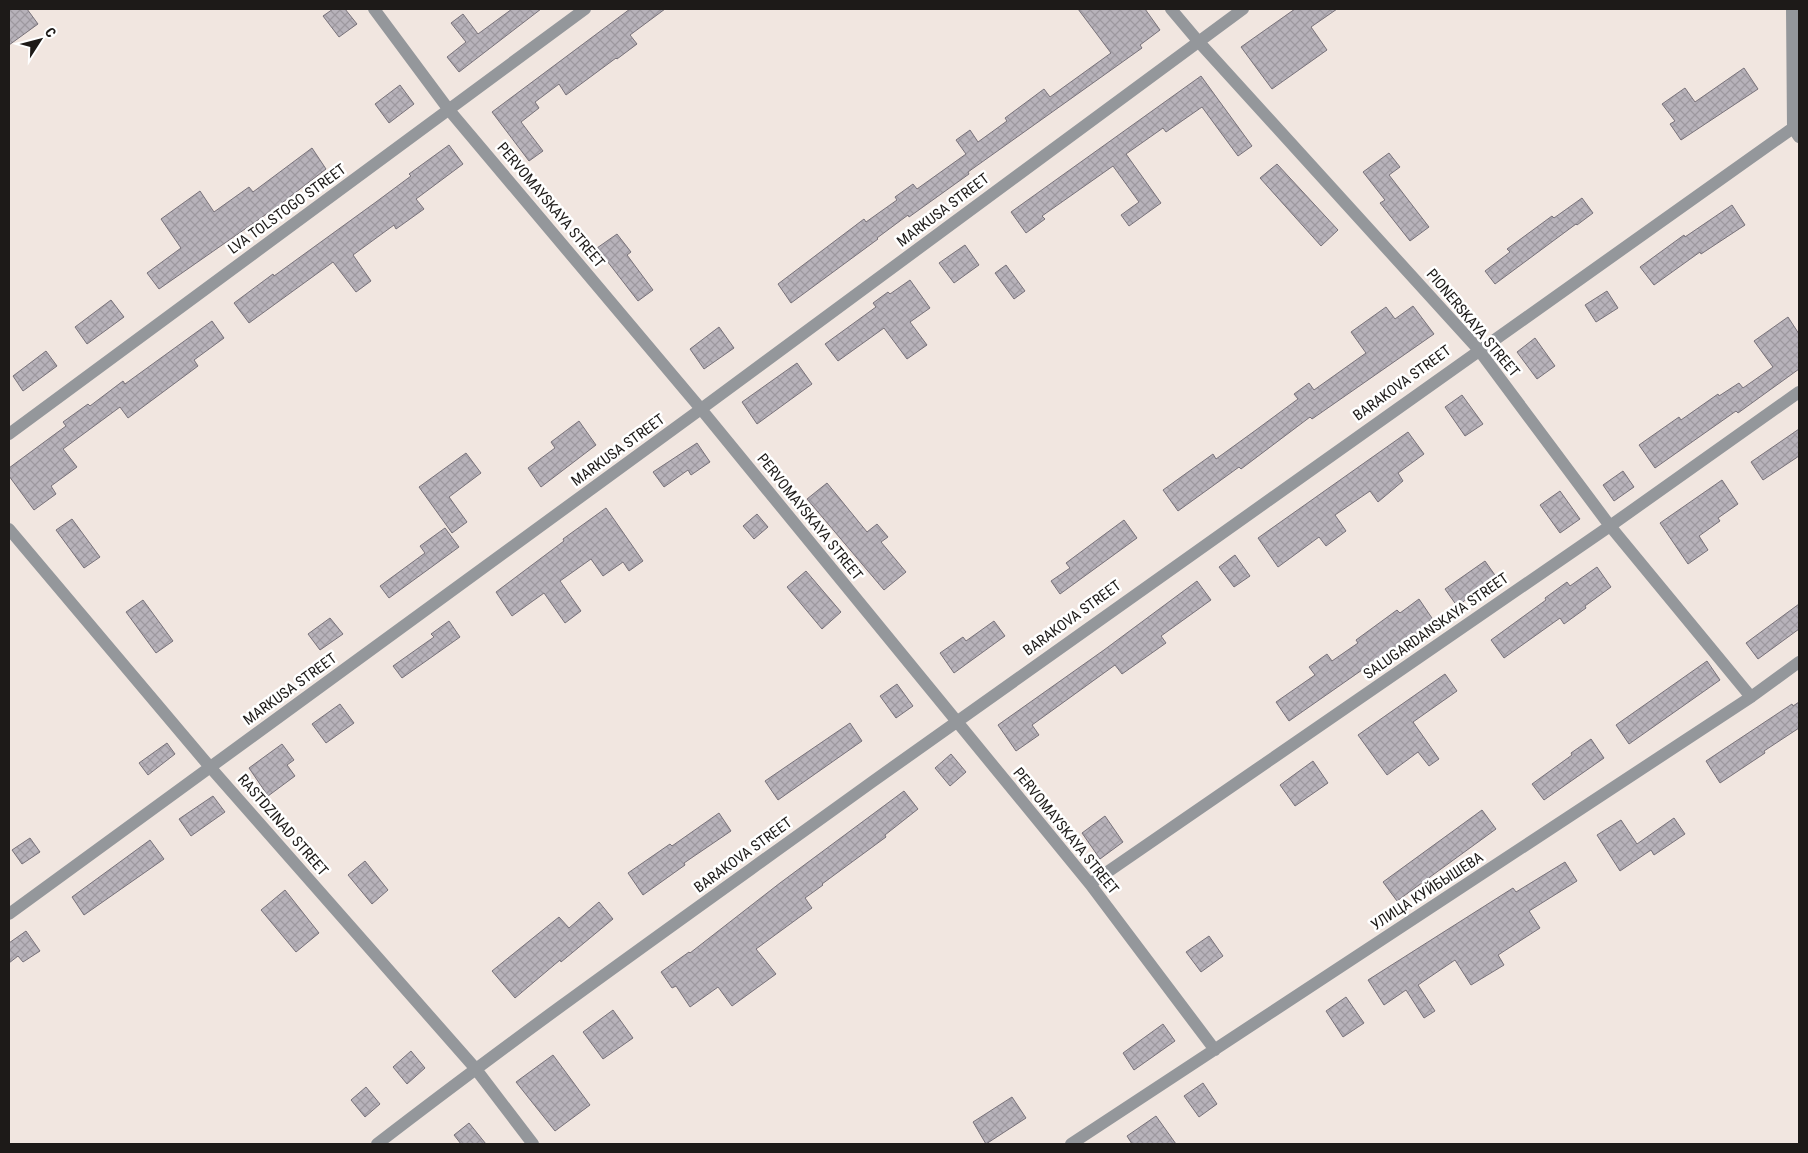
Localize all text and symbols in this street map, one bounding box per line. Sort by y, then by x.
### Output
north arrow [15,15,65,65]
text: С [42,24,59,40]
street label: PERVOMAYSKAYA STREET [493,139,609,271]
street label: LVA TOLSTOGO STREET [225,160,350,258]
street label: MARKUSA STREET [893,169,993,251]
street label: PIONERSKAYA STREET [1423,265,1524,381]
street label: BARAKOVA STREET [1350,341,1455,425]
street label: MARKUSA STREET [568,410,668,490]
street label: PERVOMAYSKAYA STREET [753,450,867,584]
street label: SALUGARDANSKAYA STREET [1360,569,1512,683]
street label: BARAKOVA STREET [1020,576,1125,660]
street label: MARKUSA STREET [240,649,340,729]
street label: PERVOMAYSKAYA STREET [1009,764,1123,898]
street label: RASTDZINAD STREET [234,771,332,880]
street label: BARAKOVA STREET [691,813,796,897]
street label: УЛИЦА КУЙБЫШЕВА [1367,848,1487,934]

